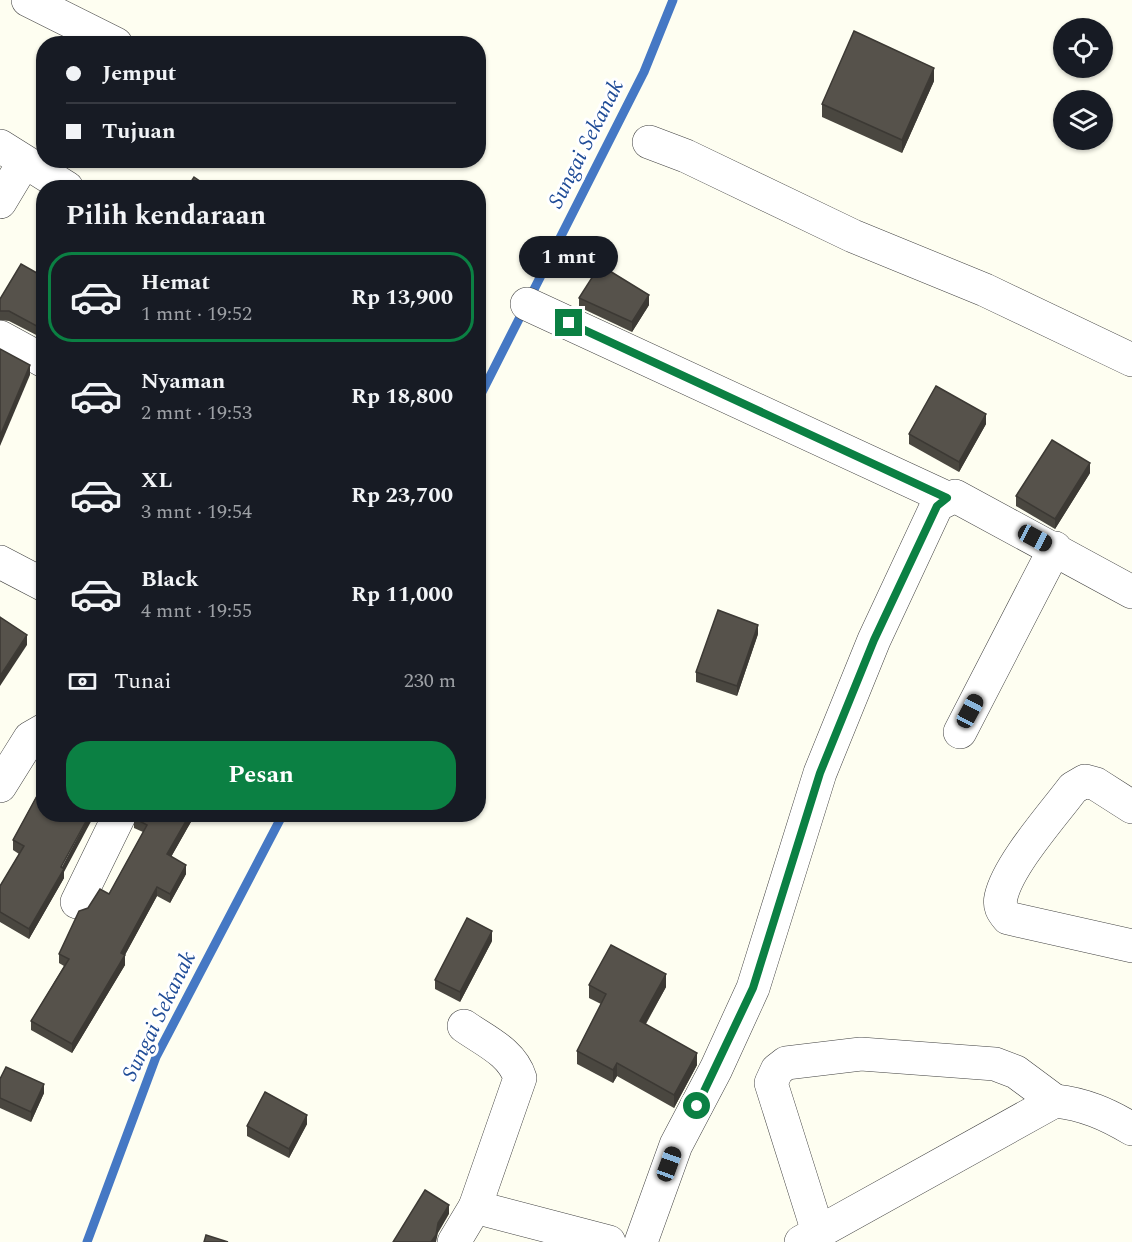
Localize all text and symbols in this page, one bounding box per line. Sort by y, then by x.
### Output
map controls [1053,18,1113,150]
button: locate [1053,18,1113,78]
text: Jemput [102,57,176,90]
water label: Sungai Sekanak [539,74,633,214]
button: layers [1053,90,1113,150]
text: Tujuan [102,115,175,148]
text: Pilih kendaraan [66,195,266,237]
callout: 1 mnt [520,236,618,278]
text: 1 mnt [541,242,596,272]
text: Hemat [141,266,210,299]
icon: car [69,270,123,324]
text: Rp 13,900 [351,281,453,314]
text: 1 mnt · 19:52 [141,299,252,329]
route end [555,309,582,336]
text: Nyaman [141,365,225,398]
icon: car [69,369,123,423]
text: Rp 18,800 [351,380,453,413]
text: 2 mnt · 19:53 [141,398,252,428]
text: XL [141,464,172,497]
icon: car [69,468,123,522]
text: Rp 23,700 [351,479,453,512]
text: 3 mnt · 19:54 [141,497,252,527]
car [1015,522,1055,554]
text: Black [141,563,199,596]
icon: car [69,567,123,621]
text: Rp 11,000 [351,578,453,611]
text: 4 mnt · 19:55 [141,596,252,626]
icon: cash [66,665,99,698]
text: Tunai [114,665,171,698]
text: 230 m [404,666,456,696]
car [954,691,986,731]
button: Pesan [66,741,456,810]
water label: Sungai Sekanak [113,946,205,1086]
route start [683,1092,710,1119]
car [654,1144,684,1184]

